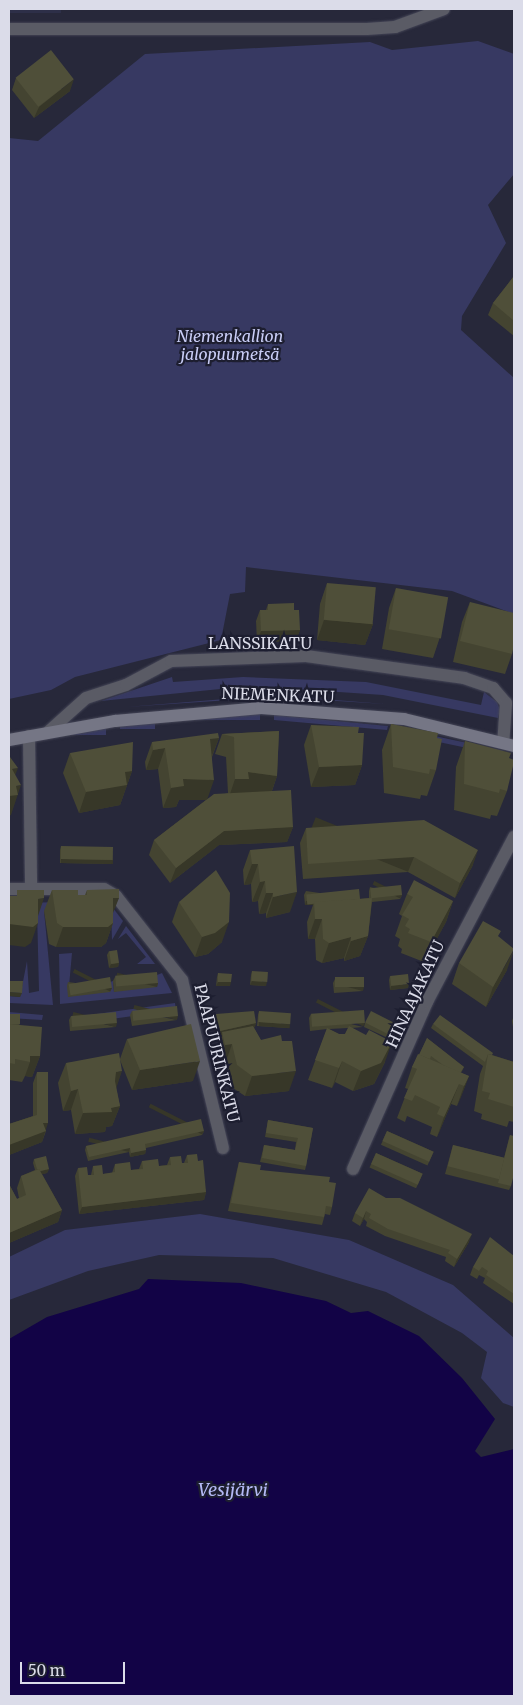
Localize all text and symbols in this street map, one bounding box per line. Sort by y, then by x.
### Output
park label: Niemenkallion jalopuumetsä [177,326,283,364]
street label: LANSSIKATU [208,633,312,653]
street label: NIEMENKATU [221,683,335,707]
street label: HINAAJAKATU [382,937,448,1051]
street label: PAAPUURINKATU [191,982,243,1124]
water label: Vesijärvi [198,1479,268,1501]
scale bar [22,1652,128,1684]
text: 50 m [28,1661,65,1680]

